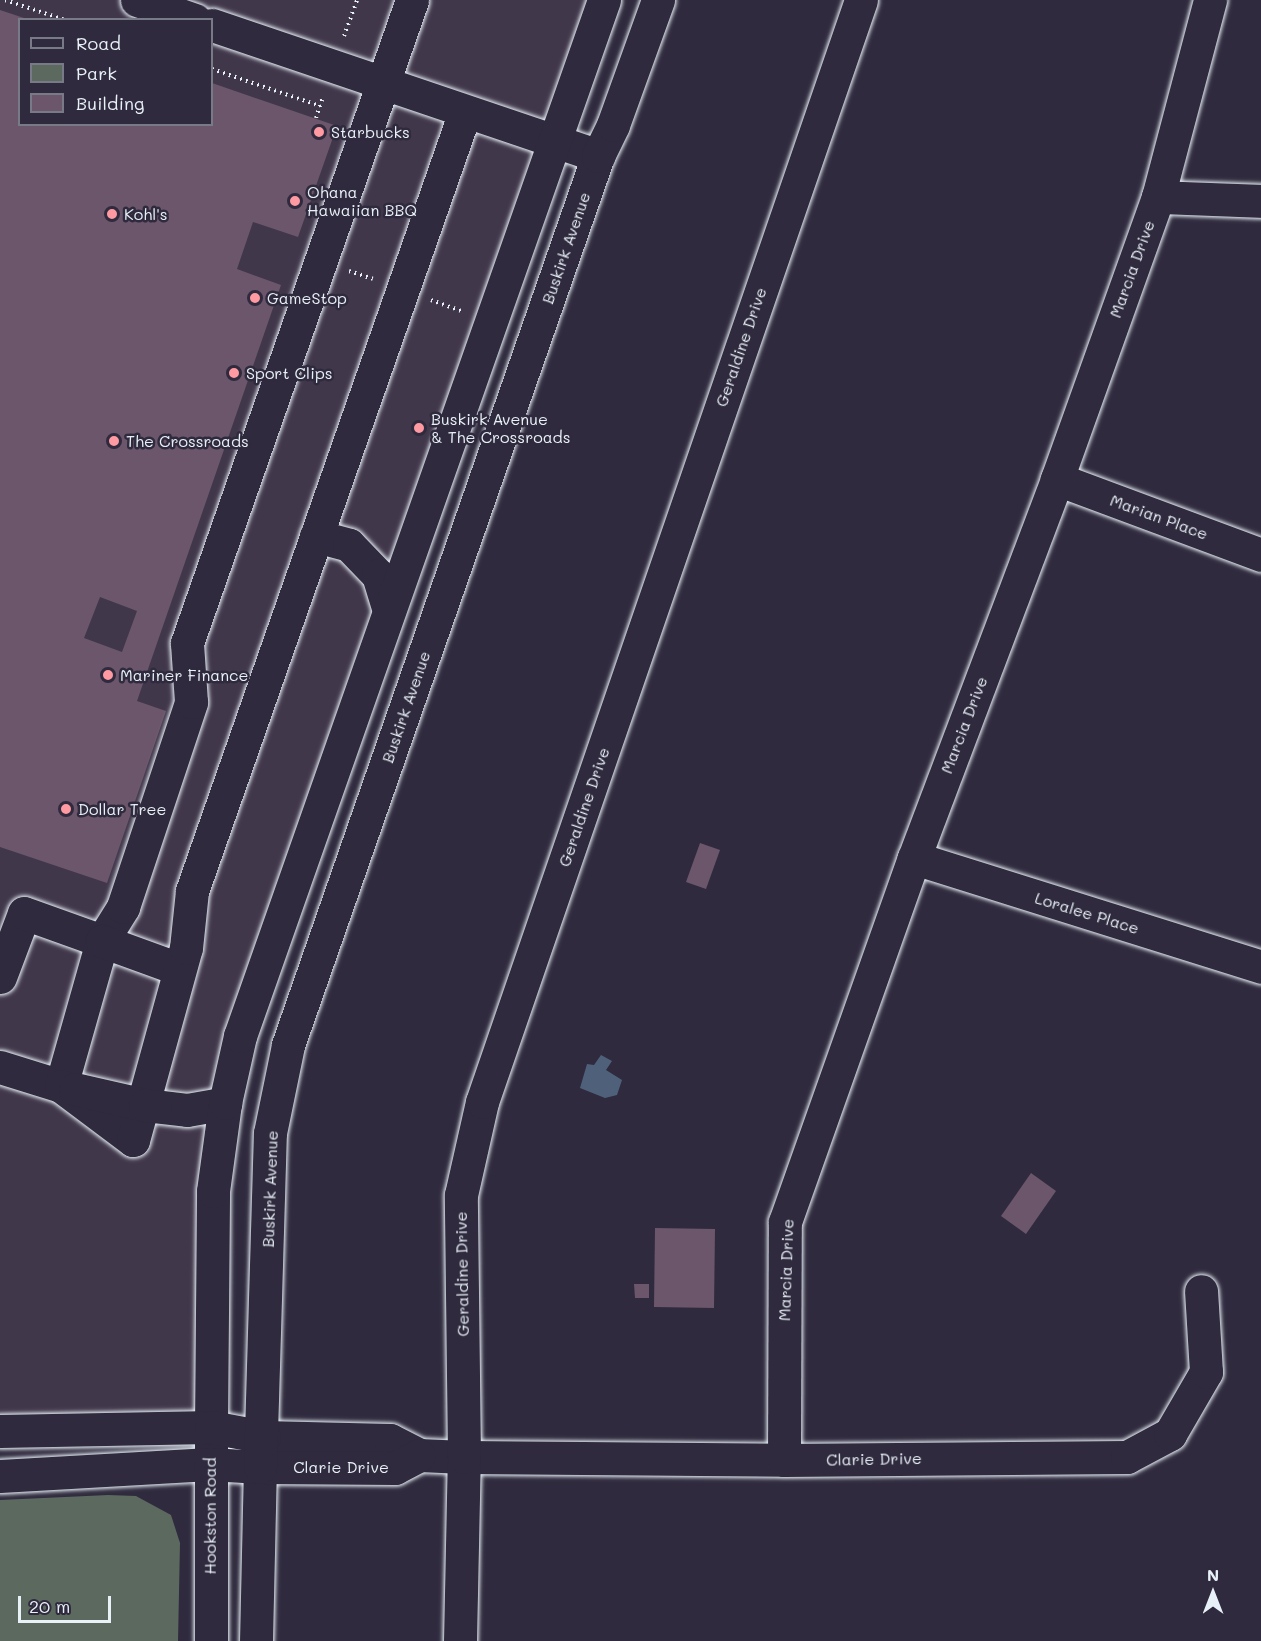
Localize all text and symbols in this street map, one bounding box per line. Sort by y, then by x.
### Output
legend [18,18,213,126]
text: Road [76,31,121,55]
text: Park [76,61,117,85]
text: Building [76,91,144,115]
place label: Starbucks [331,122,410,142]
marker: Starbucks [312,125,326,139]
place label: Ohana Hawaiian BBQ [307,182,417,220]
street label: Buskirk Avenue [538,190,594,306]
marker: Ohana Hawaiian BBQ [288,194,302,208]
place label: Kohl's [124,204,168,224]
marker: Kohl's [105,207,119,221]
street label: Marcia Drive [1105,218,1159,320]
street label: Geraldine Drive [712,285,770,409]
place label: GameStop [267,288,347,308]
marker: GameStop [248,291,262,305]
place label: Sport Clips [246,363,333,383]
marker: Sport Clips [227,366,241,380]
place label: Buskirk Avenue & The Crossroads [431,409,571,447]
marker: Buskirk Avenue & The Crossroads [412,421,426,435]
place label: The Crossroads [126,431,249,451]
marker: The Crossroads [107,434,121,448]
street label: Marian Place [1107,490,1211,544]
street label: Buskirk Avenue [378,649,434,765]
place label: Mariner Finance [120,665,248,685]
marker: Mariner Finance [101,668,115,682]
street label: Marcia Drive [937,674,991,776]
street label: Geraldine Drive [555,745,613,869]
place label: Dollar Tree [78,799,166,819]
marker: Dollar Tree [59,802,73,816]
street label: Loralee Place [1033,888,1141,938]
street label: Buskirk Avenue [258,1130,282,1248]
street label: Geraldine Drive [451,1211,473,1337]
street label: Marcia Drive [775,1218,797,1322]
street label: Clarie Drive [826,1449,922,1469]
street label: Hookston Road [200,1457,220,1575]
street label: Clarie Drive [293,1457,389,1477]
north arrow [1183,1563,1243,1623]
text: N [1207,1564,1219,1585]
scale bar [21,1584,114,1622]
text: 20 m [29,1594,70,1618]

